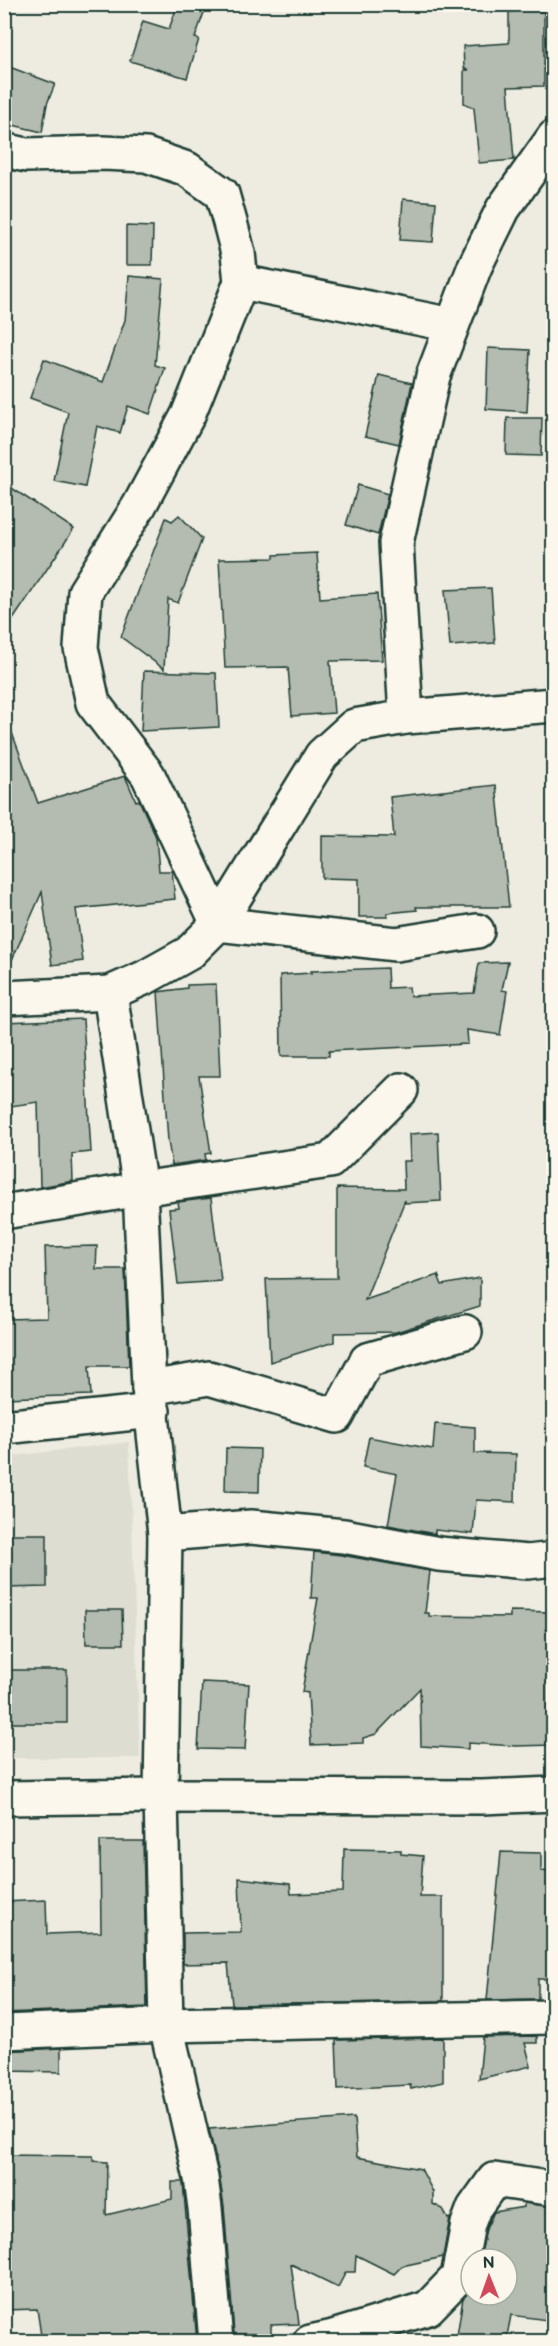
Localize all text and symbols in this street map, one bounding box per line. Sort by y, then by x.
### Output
north arrow [459,2247,519,2307]
text: N [483,2254,495,2273]

